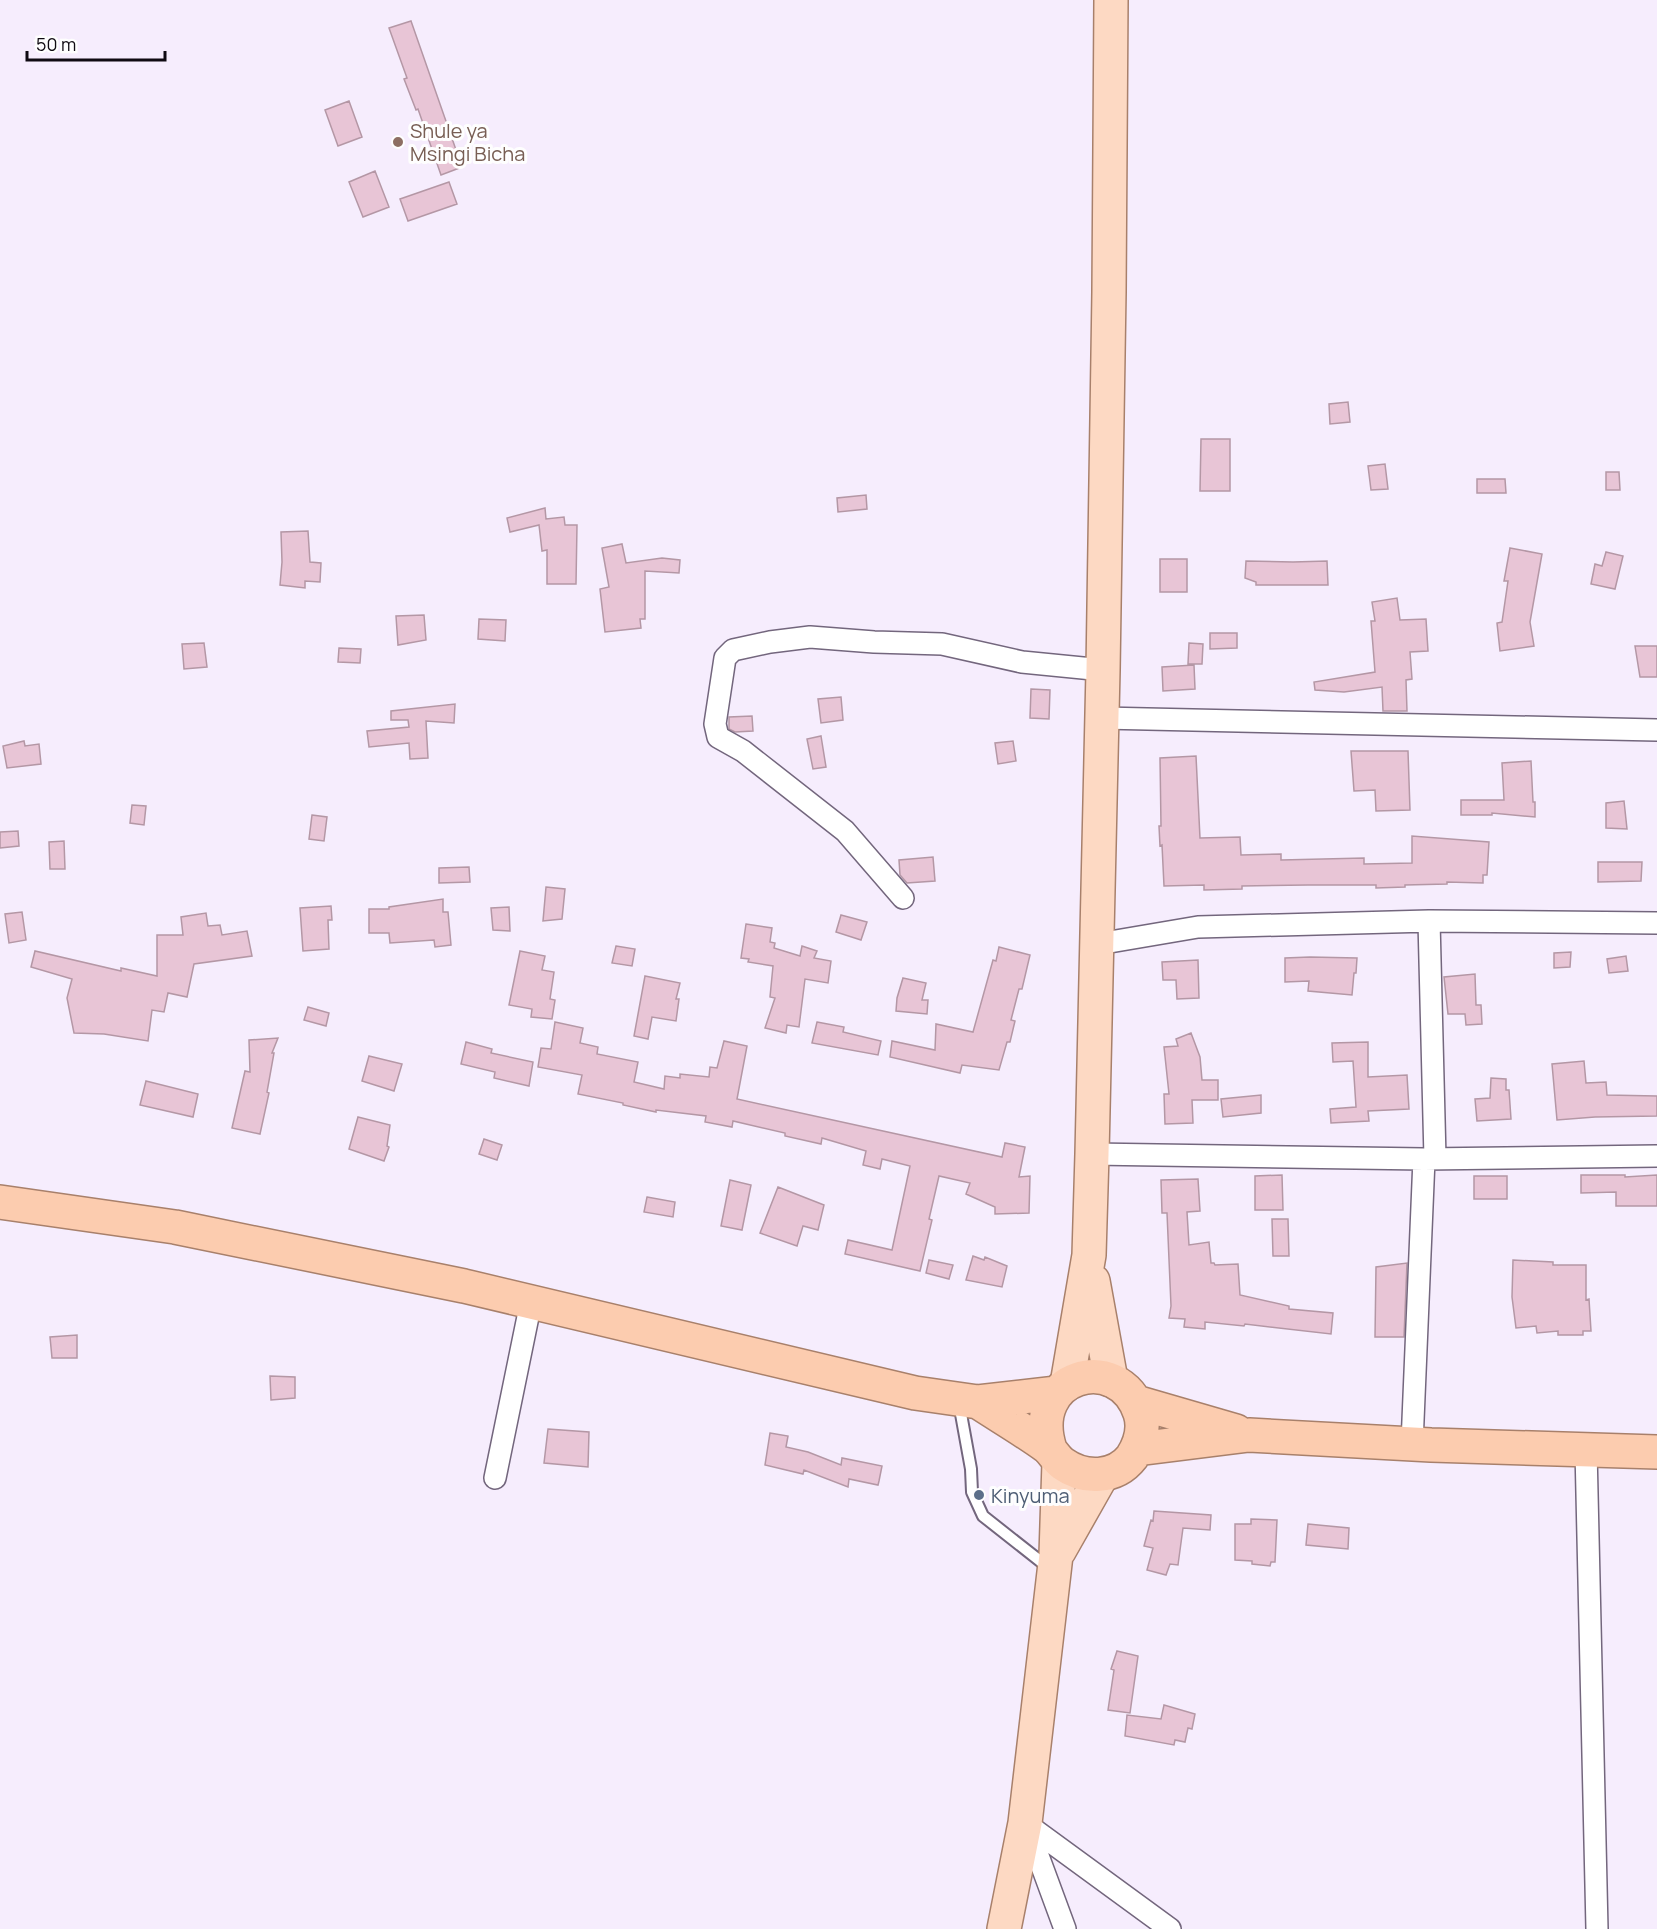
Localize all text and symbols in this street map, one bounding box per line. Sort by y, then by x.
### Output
scale bar [27,24,165,62]
text: 50 m [36,32,76,56]
place label: Shule ya Msingi Bicha [410,117,525,167]
marker: Shule ya Msingi Bicha [391,135,405,149]
place label: Kinyuma [991,1482,1070,1509]
marker: Kinyuma [972,1488,986,1502]

